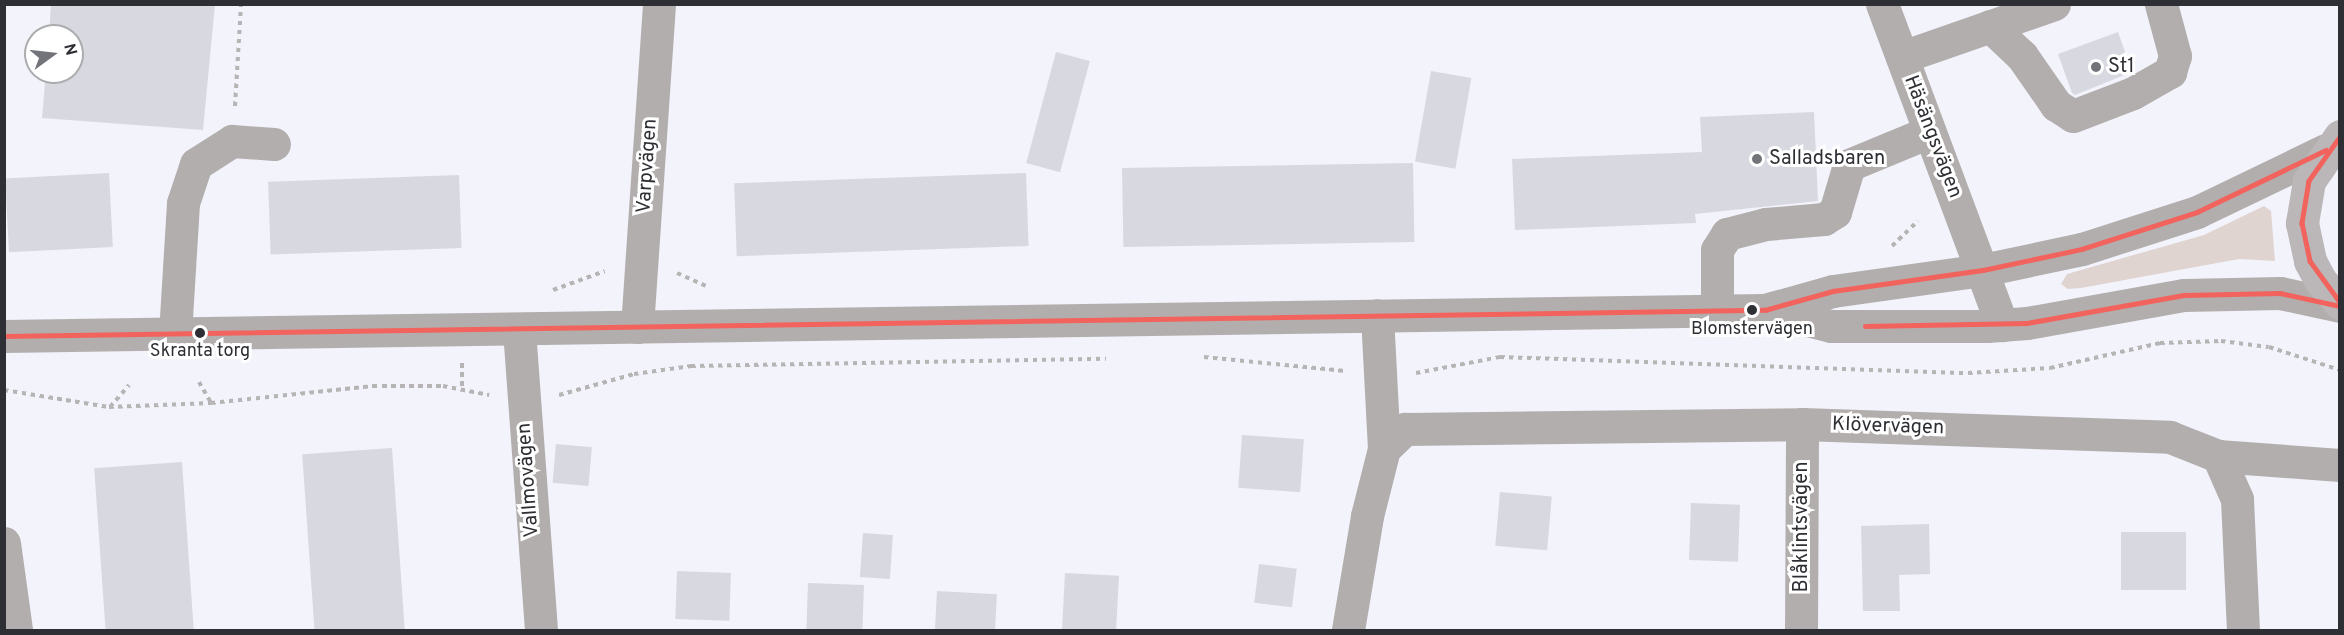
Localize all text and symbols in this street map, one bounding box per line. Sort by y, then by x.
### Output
north arrow [24,24,84,84]
text: N [58,42,81,58]
place label: St1 [2108,55,2135,79]
marker: St1 [2089,60,2103,74]
street label: Häsängsvägen [1898,72,1966,202]
street label: Varpvägen [633,118,663,214]
place label: Salladsbaren [1769,147,1885,171]
marker: Salladsbaren [1750,152,1764,166]
marker: Blomstervägen [1746,304,1758,316]
place label: Blomstervägen [1691,319,1813,341]
marker: Skranta torg [194,327,206,339]
place label: Skranta torg [150,341,250,363]
street label: Klövervägen [1831,413,1945,441]
street label: Vallmovägen [513,422,545,538]
street label: Blåklintsvägen [1790,462,1814,592]

